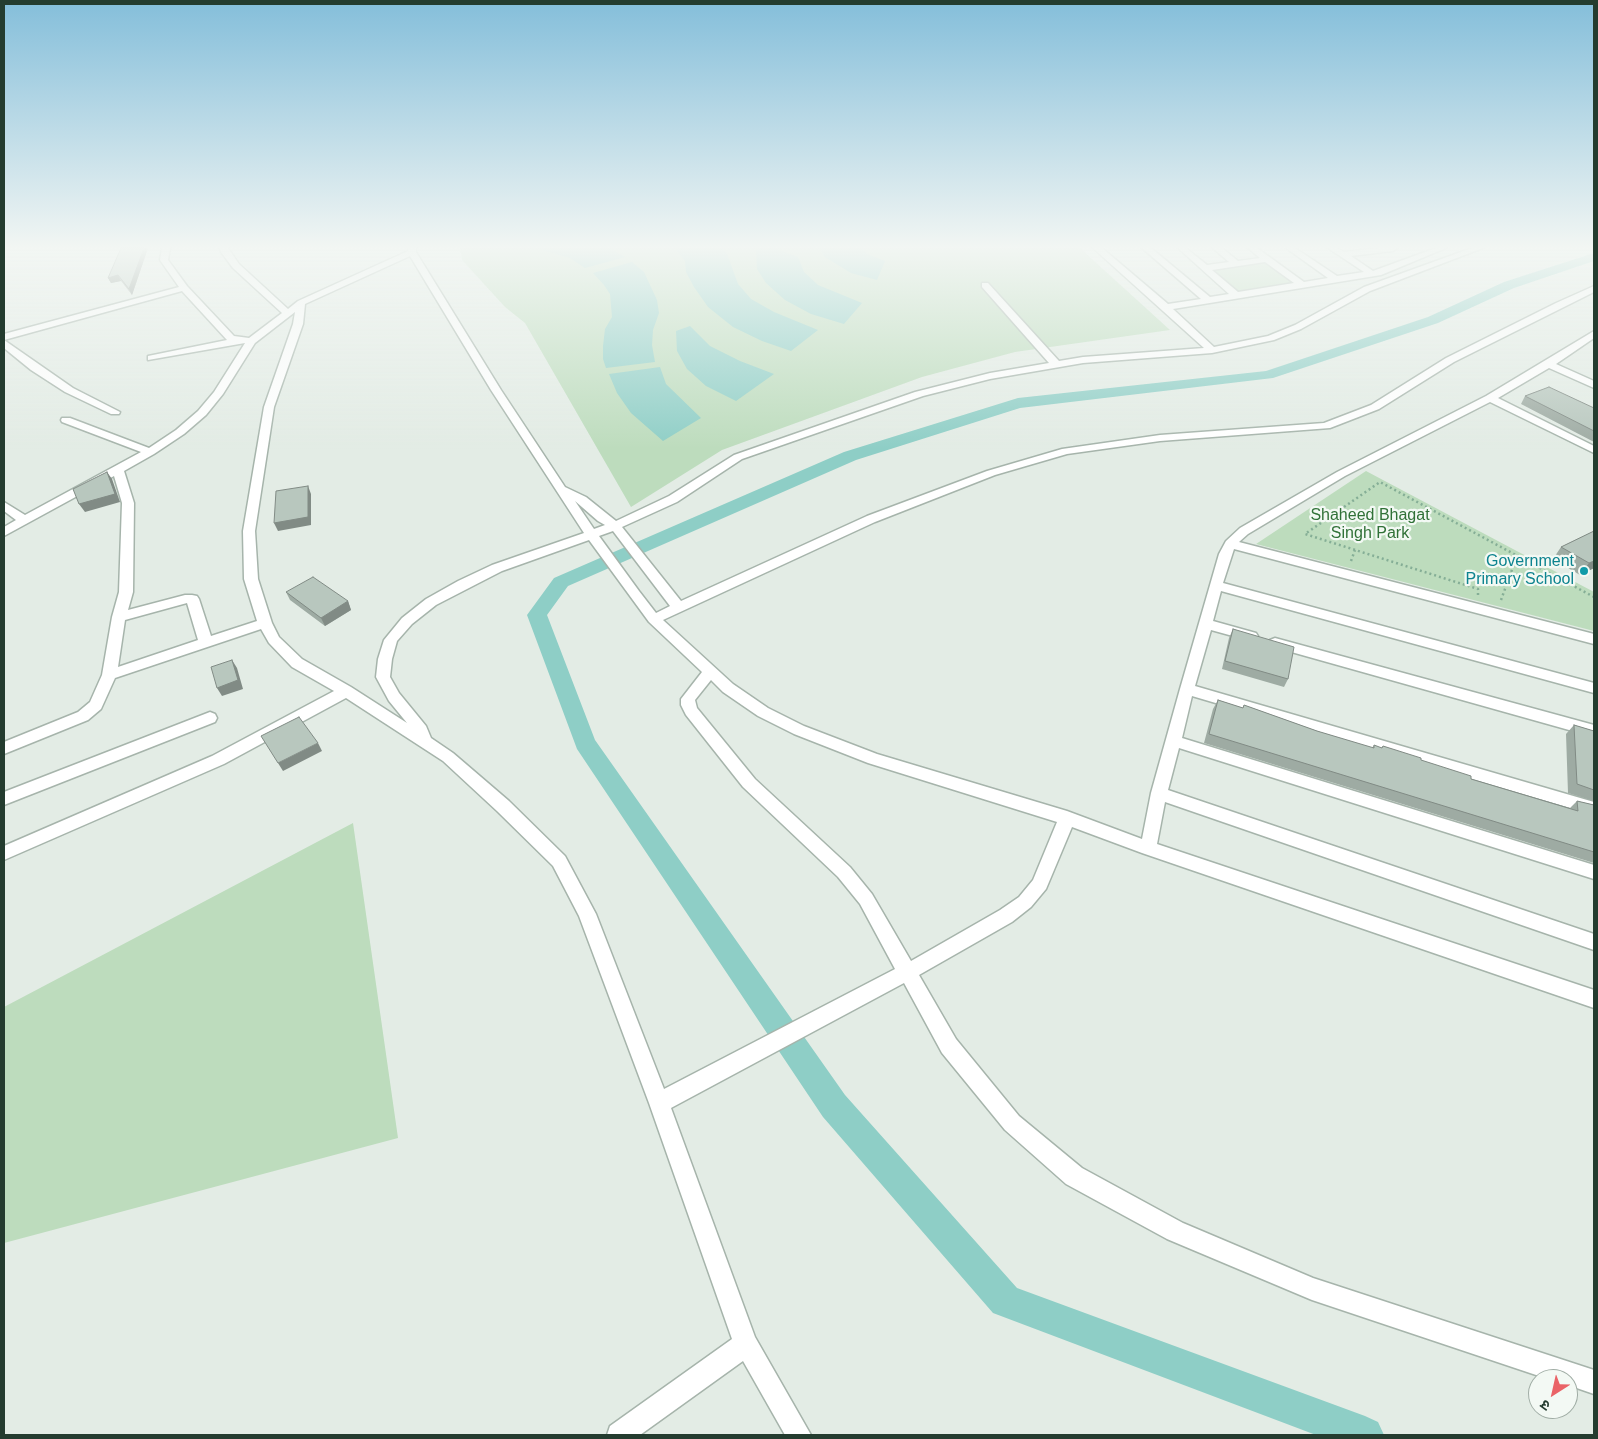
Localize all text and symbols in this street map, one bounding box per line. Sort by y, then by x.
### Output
park label: Shaheed Bhagat Singh Park [1310,506,1430,544]
place label: Government Primary School [1466,552,1574,590]
marker: Government Primary School [1578,565,1590,577]
north arrow [1528,1369,1578,1419]
text: उ [1537,1397,1553,1414]

